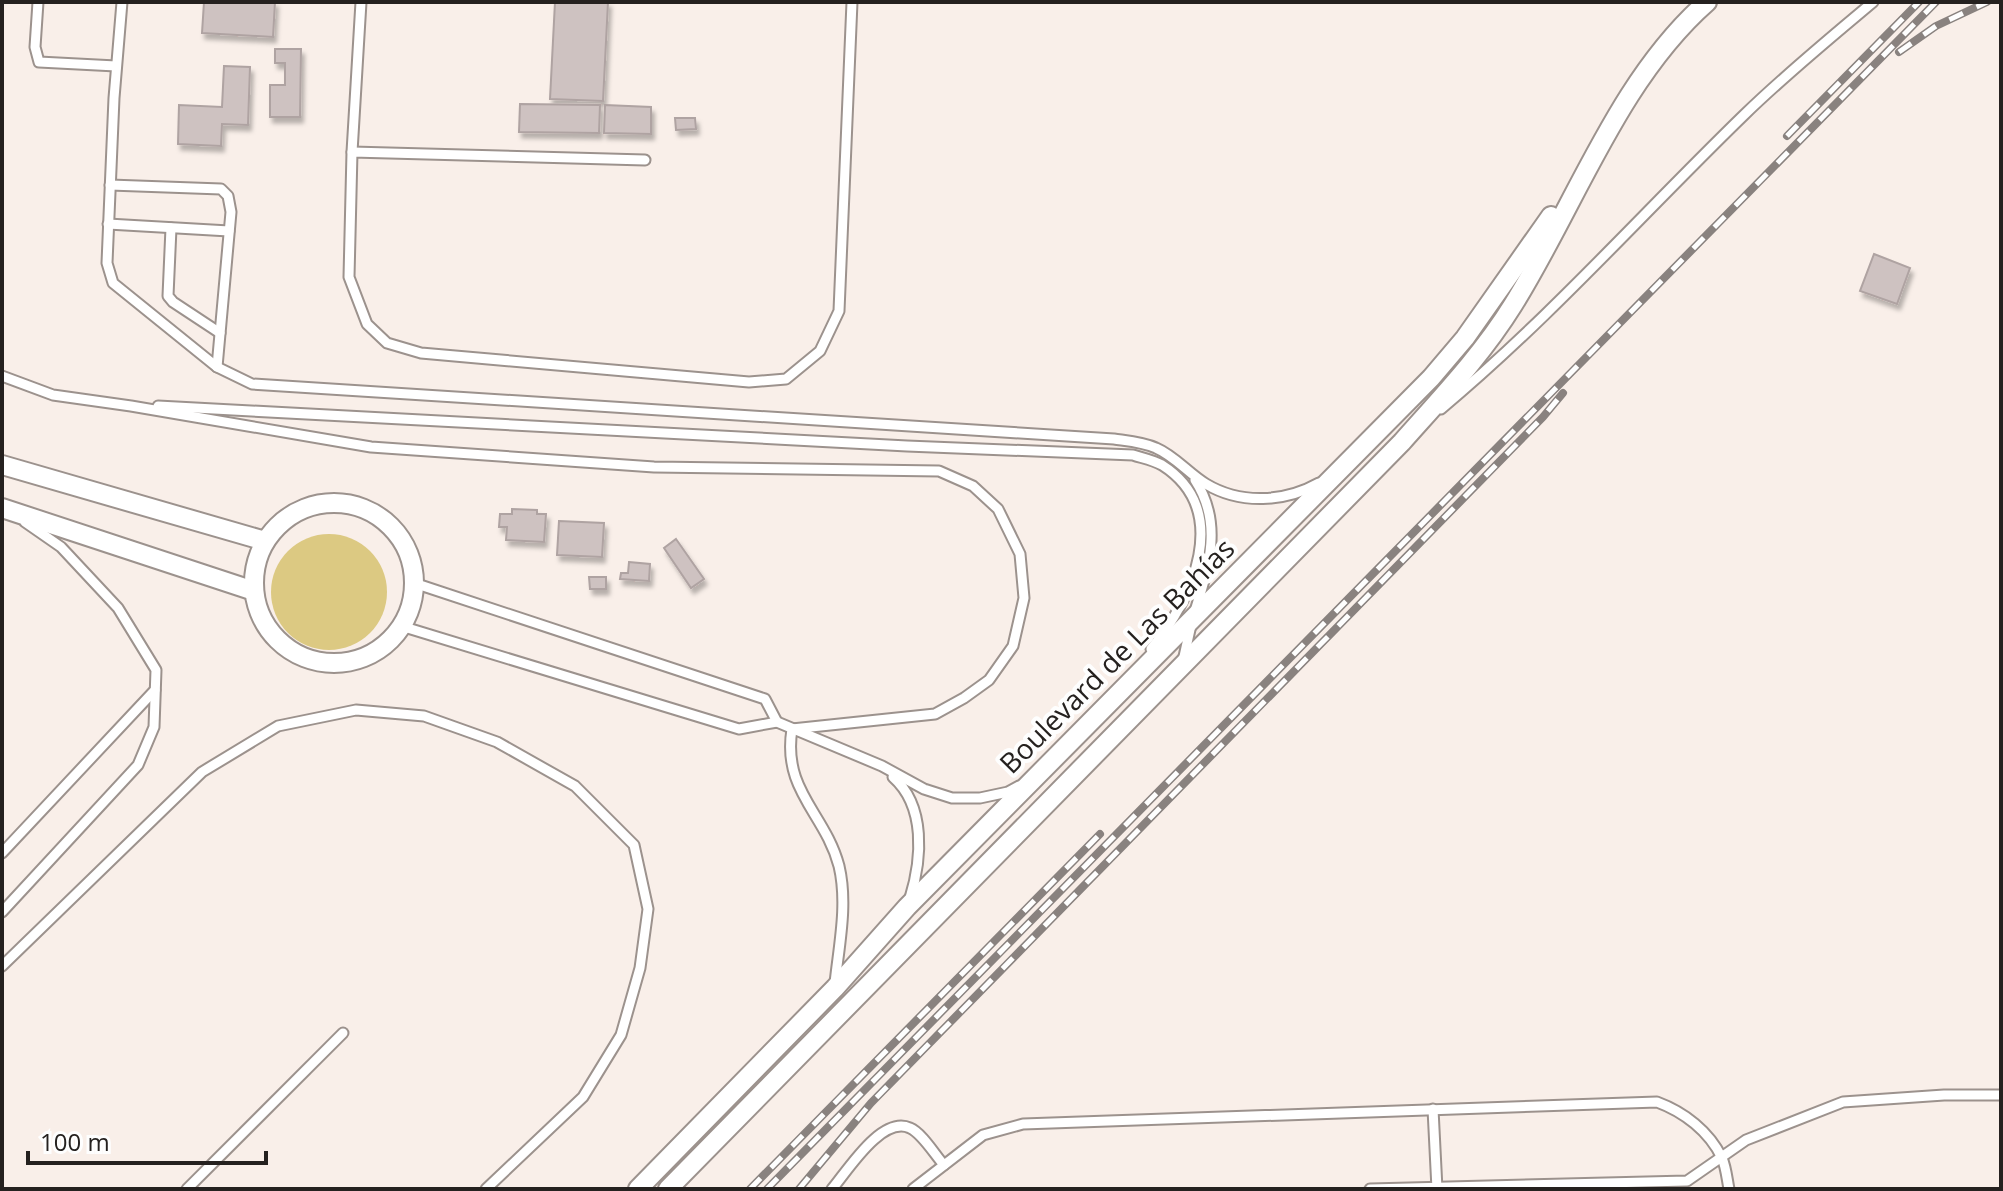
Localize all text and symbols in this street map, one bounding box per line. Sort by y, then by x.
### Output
street label: Boulevard de Las Bahías [990,529,1242,781]
scale bar [28,1115,266,1165]
text: 100 m [40,1125,110,1158]

